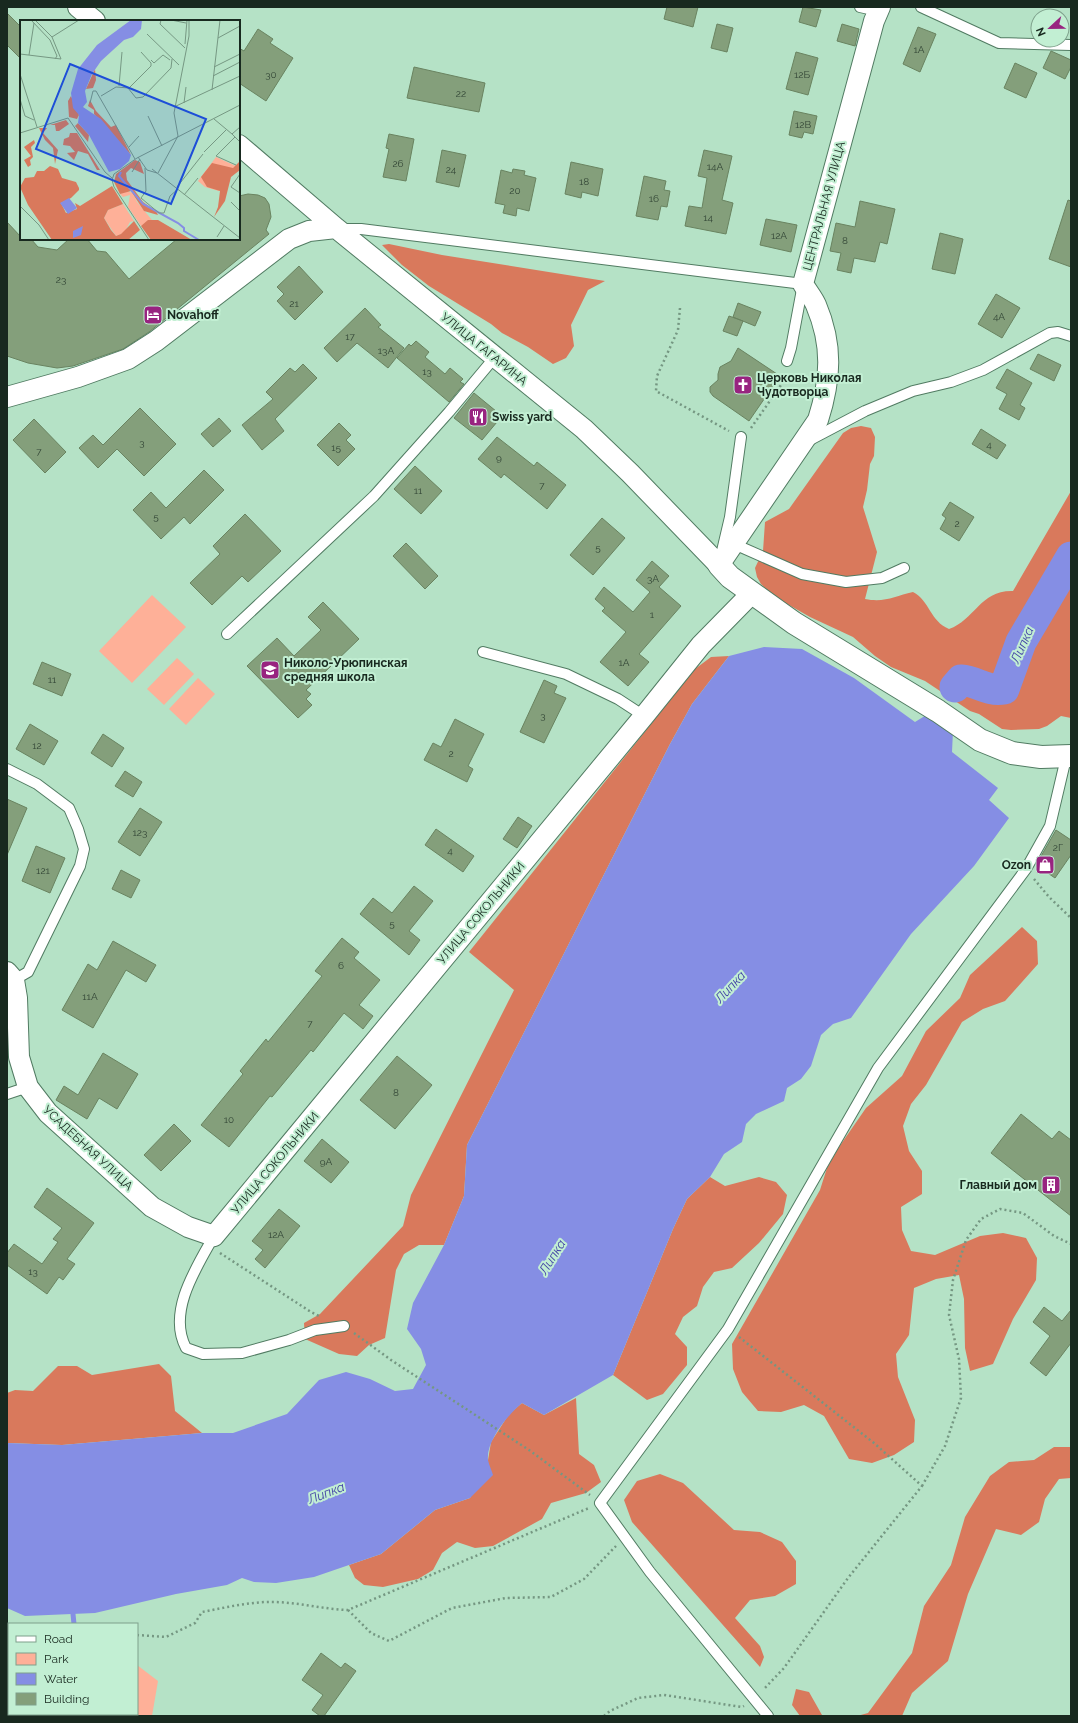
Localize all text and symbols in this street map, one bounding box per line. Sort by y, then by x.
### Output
north arrow [1030,8,1070,48]
inset map [20,20,240,240]
text: N [1034,25,1049,38]
house number: 1А [913,44,925,55]
house number: 30 [265,69,277,80]
house number: 12Б [794,69,810,80]
house number: 22 [456,88,466,99]
house number: 12В [795,119,811,130]
street label: ЦЕНТРАЛЬНАЯ УЛИЦА [800,140,848,272]
house number: 26 [392,158,404,169]
house number: 14А [707,161,723,172]
house number: 24 [446,164,457,175]
house number: 18 [579,176,589,187]
house number: 20 [509,185,521,196]
house number: 16 [649,193,659,204]
house number: 14 [703,212,713,223]
house number: 12А [771,230,787,241]
house number: 8 [842,235,848,246]
house number: 23 [56,274,66,285]
house number: 21 [289,298,299,309]
hotel icon: Novahoff [142,304,164,326]
place label: Novahoff [167,308,219,322]
street label: УЛИЦА ГАГАРИНА [438,310,530,388]
house number: 4А [993,311,1005,322]
house number: 17 [345,331,355,342]
house number: 13А [378,345,394,356]
house number: 13 [422,366,432,377]
place label: Церковь Николая Чудотворца [757,371,862,399]
church icon: Церковь Николая Чудотворца [732,374,754,396]
restaurant icon: Swiss yard [467,406,489,428]
place label: Swiss yard [492,410,553,424]
house number: 3 [139,437,145,448]
house number: 4 [986,439,992,450]
house number: 15 [331,442,341,453]
house number: 7 [36,446,42,457]
house number: 9 [496,452,502,463]
house number: 7 [539,480,545,491]
house number: 11 [414,485,423,496]
house number: 5 [153,511,159,522]
house number: 2 [954,518,960,529]
house number: 5 [595,542,601,553]
house number: 3А [647,573,659,584]
house number: 1 [650,609,655,620]
water label: Липка [1007,624,1037,667]
place label: Николо-Урюпинская средняя школа [284,656,408,684]
house number: 1А [618,657,630,668]
school or university icon: Николо-Урюпинская средняя школа [259,659,281,681]
house number: 11 [48,674,57,685]
house number: 3 [540,710,546,721]
house number: 12 [32,740,42,751]
house number: 2 [448,748,454,759]
house number: 123 [133,827,147,838]
house number: 2Г [1053,842,1063,853]
house number: 4 [447,845,453,856]
shop icon: Ozon [1034,854,1056,876]
place label: Ozon [1002,858,1031,872]
street label: УЛИЦА СОКОЛЬНИКИ [434,859,528,967]
house number: 121 [36,865,51,876]
house number: 5 [389,918,395,929]
house number: 6 [338,960,344,971]
water label: Липка [711,968,749,1007]
house number: 11А [82,991,98,1002]
house number: 7 [307,1018,313,1029]
house number: 8 [393,1087,399,1098]
street label: УСАДЕБНАЯ УЛИЦА [40,1103,136,1193]
street label: УЛИЦА СОКОЛЬНИКИ [228,1109,322,1217]
house number: 10 [224,1114,234,1125]
house number: 9А [320,1156,333,1167]
building icon: Главный дом [1040,1174,1062,1196]
place label: Главный дом [960,1178,1037,1192]
house number: 12А [268,1229,284,1240]
water label: Липка [535,1237,569,1278]
house number: 13 [28,1266,38,1277]
water label: Липка [304,1479,347,1507]
legend [8,1623,138,1715]
text: Road [44,1632,73,1646]
text: Park [44,1652,69,1666]
text: Water [44,1672,78,1686]
text: Building [44,1692,90,1706]

